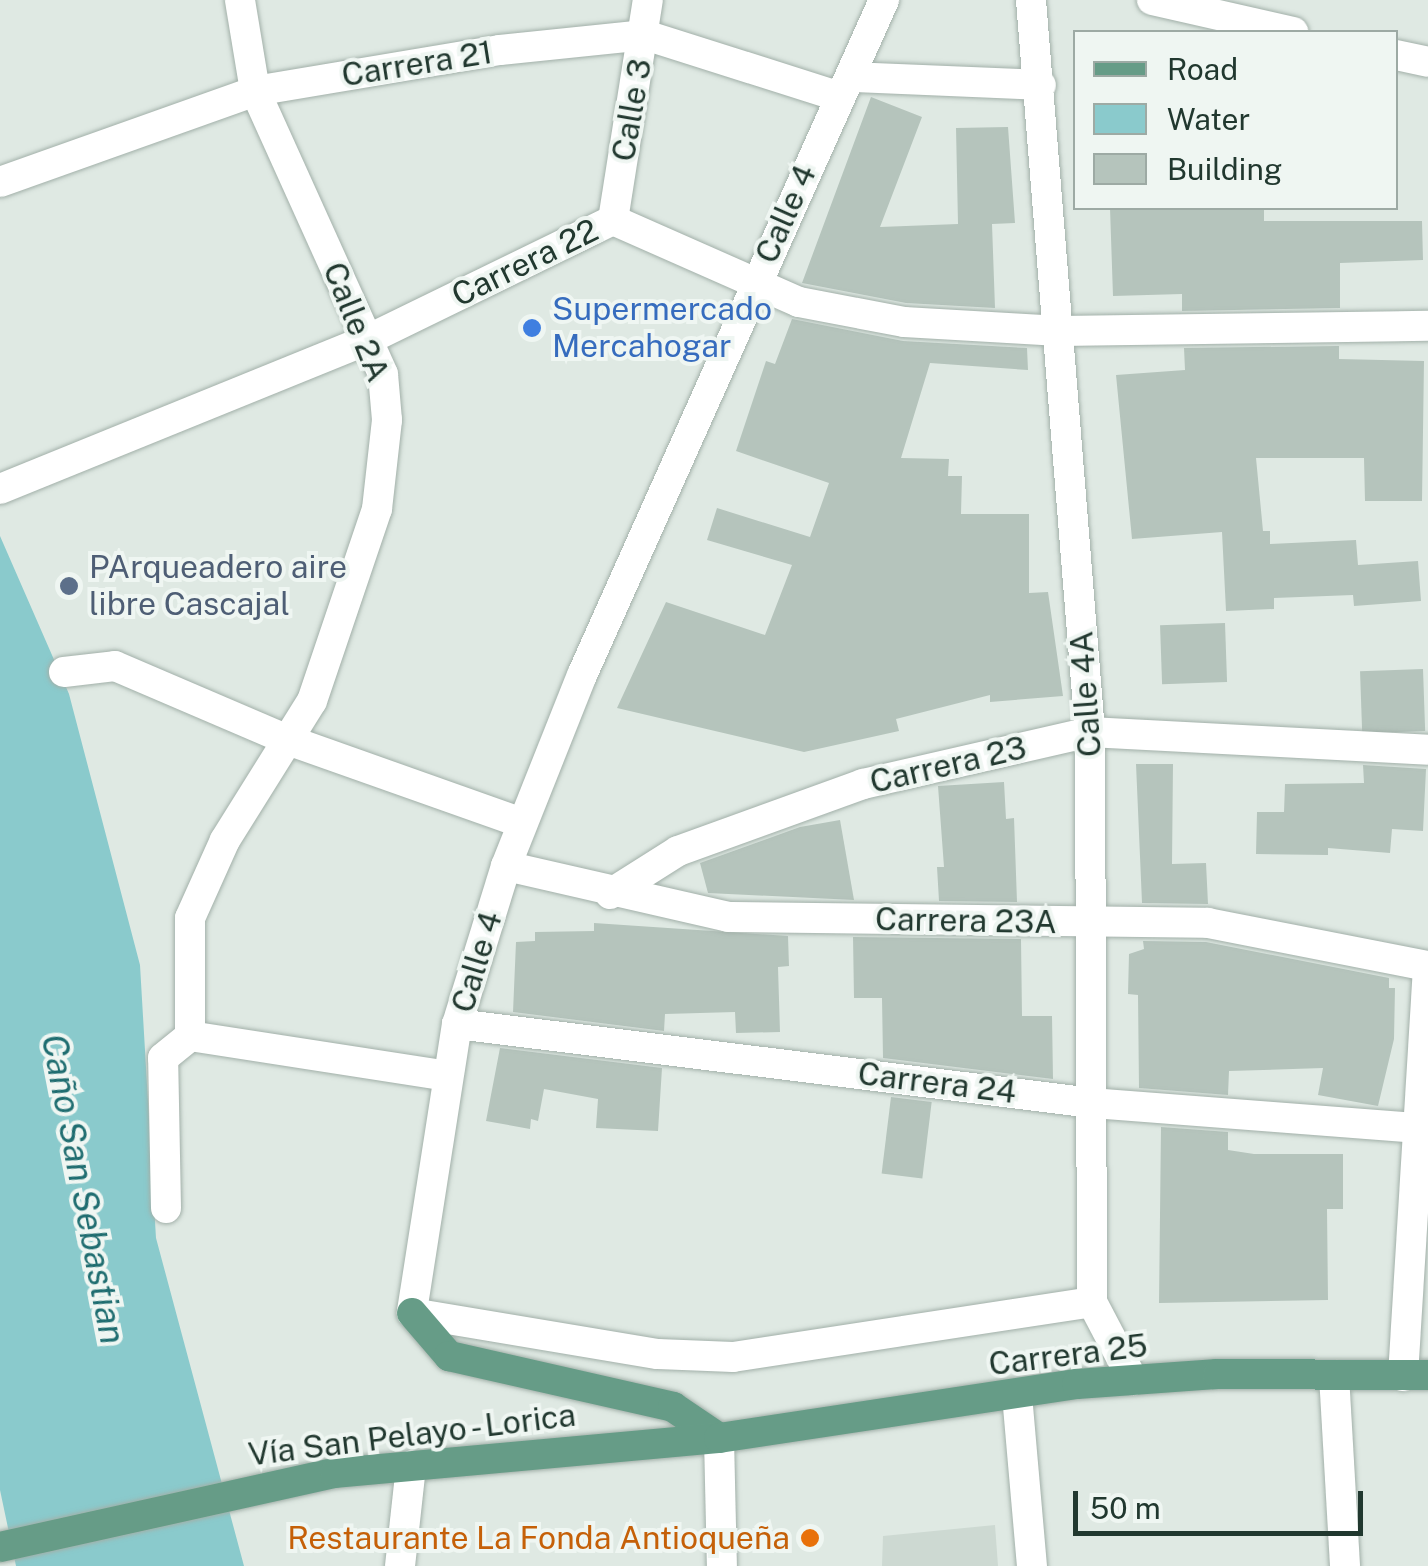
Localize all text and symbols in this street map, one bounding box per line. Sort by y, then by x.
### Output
legend [1073,30,1398,210]
street label: Carrera 21 [339,33,495,95]
text: Road [1167,51,1238,87]
street label: Calle 3 [604,56,660,164]
text: Water [1167,101,1250,137]
text: Building [1167,151,1282,187]
street label: Calle 4 [747,159,825,269]
street label: Carrera 22 [446,211,604,315]
street label: Calle 2A [315,257,397,387]
place label: Supermercado Mercahogar [552,291,772,366]
marker: Supermercado Mercahogar [521,317,543,339]
place label: PArqueadero aire libre Cascajal [89,549,347,624]
marker: PArqueadero aire libre Cascajal [58,575,80,597]
street label: Calle 4A [1062,630,1110,758]
street label: Carrera 23 [866,728,1030,802]
street label: Carrera 23A [875,900,1057,942]
street label: Calle 4 [443,907,511,1017]
water label: Caño San Sebastian [32,1030,134,1348]
street label: Carrera 24 [856,1054,1018,1112]
street label: Carrera 25 [987,1326,1149,1384]
street label: Vía San Pelayo - Lorica [242,1395,582,1475]
scale bar [1078,1471,1368,1533]
text: 50 m [1090,1490,1161,1526]
place label: Restaurante La Fonda Antioqueña [287,1519,790,1557]
marker: Restaurante La Fonda Antioqueña [799,1527,821,1549]

